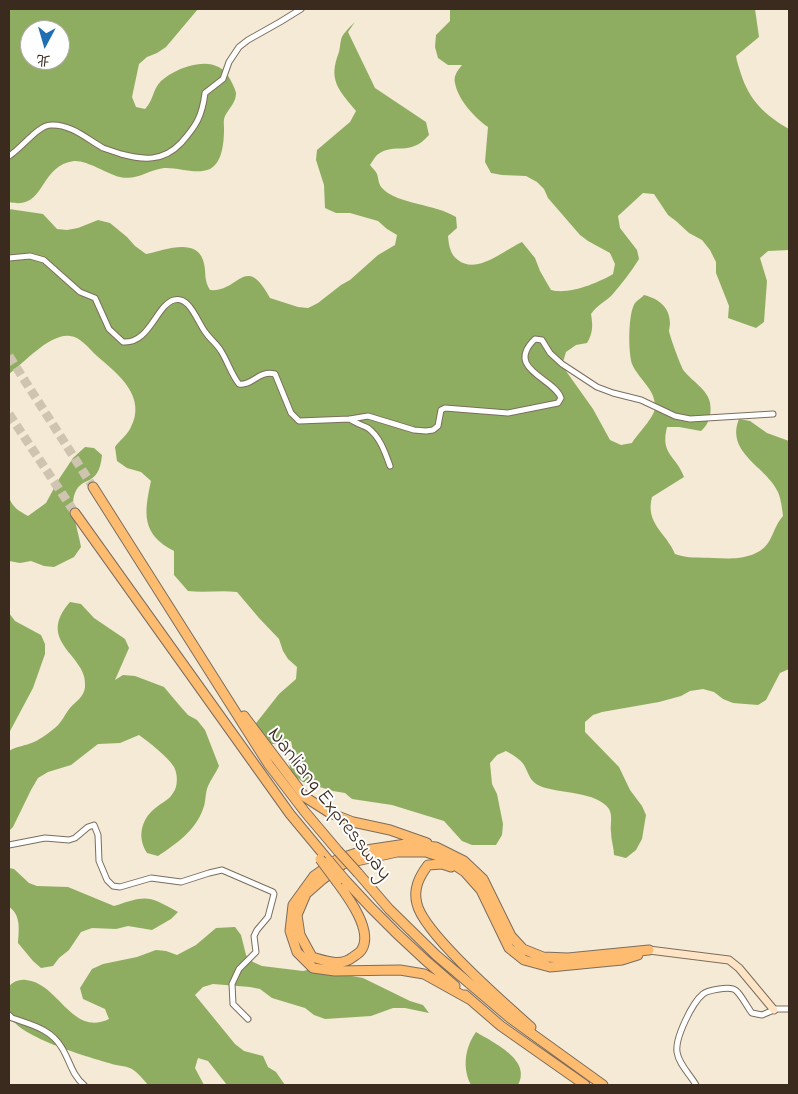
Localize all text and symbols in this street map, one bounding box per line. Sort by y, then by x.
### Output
north arrow [20,20,70,70]
text: 北 [35,48,52,71]
street label: Nanliang Expressway [260,723,396,887]

